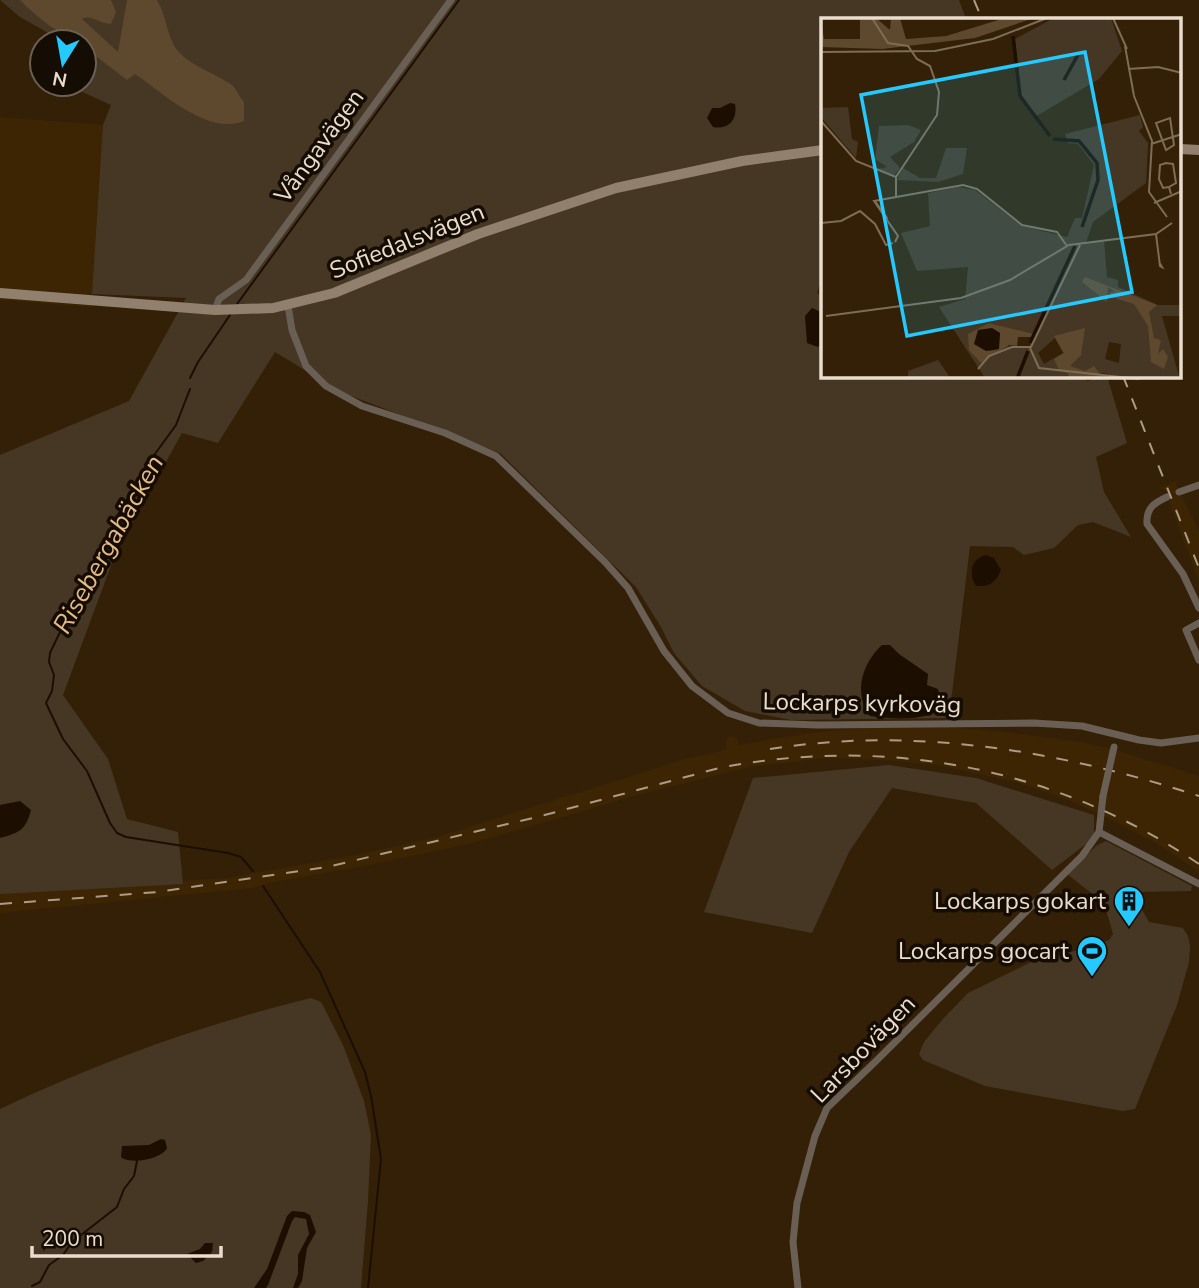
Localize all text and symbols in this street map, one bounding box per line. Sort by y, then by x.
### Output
inset map [821,18,1182,378]
north arrow [28,28,98,98]
text: N [50,65,69,93]
street label: Vångavägen [266,83,371,210]
street label: Sofiedalsvägen [325,195,489,287]
water label: Risebergabäcken [45,449,172,640]
street label: Lockarps kyrkoväg [762,685,962,721]
building icon: Lockarps gokart [1112,884,1146,928]
place label: Lockarps gokart [934,885,1107,917]
sports icon: Lockarps gocart [1075,934,1109,978]
place label: Lockarps gocart [898,935,1070,967]
street label: Larsbovägen [803,988,923,1110]
scale bar [32,1214,220,1258]
text: 200 m [42,1225,103,1253]

